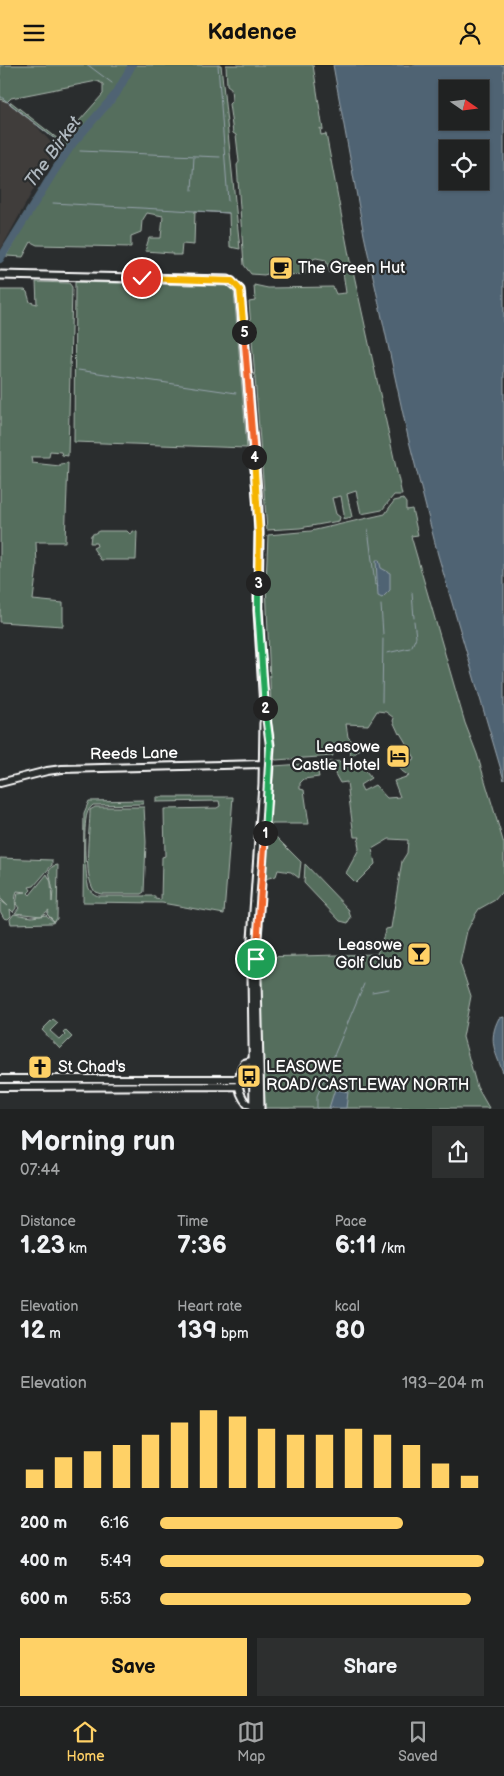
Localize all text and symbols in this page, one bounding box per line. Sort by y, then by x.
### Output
icon: menu [20,19,48,47]
text: Kadence [207,19,297,46]
icon: person [456,19,484,47]
north arrow [439,80,489,130]
map controls [439,80,489,190]
water label: The Birket [20,112,86,191]
button: locate [439,140,489,190]
cafe icon: The Green Hut [268,255,294,281]
pin [121,257,163,299]
place label: The Green Hut [298,259,405,278]
icon: check [128,264,156,292]
pin: 5 [232,319,256,345]
text: 5 [240,324,249,341]
pin: 4 [242,445,266,469]
text: 4 [250,449,259,466]
pin: 3 [246,571,270,595]
text: 3 [254,575,263,592]
pin: 2 [252,695,278,721]
text: 2 [261,700,270,717]
place label: Leasowe Castle Hotel [291,738,381,775]
hotel icon: Leasowe Castle Hotel [385,743,411,769]
street label: Reeds Lane [90,744,179,764]
pin: 1 [252,821,278,845]
text: 1 [263,825,268,842]
place label: Leasowe Golf Club [335,936,403,973]
pin [235,938,277,980]
bar icon: Leasowe Golf Club [406,941,432,967]
icon: arrive [242,945,270,973]
church icon: St Chad's [27,1054,53,1080]
place label: St Chad's [58,1058,126,1077]
place label: LEASOWE ROAD/CASTLEWAY NORTH [266,1058,470,1095]
bus stop icon: LEASOWE ROAD/CASTLEWAY NORTH [236,1063,262,1089]
text: Morning run [20,1125,175,1158]
button: share [432,1126,484,1178]
text: 07:44 [20,1161,60,1180]
text: Distance [20,1213,76,1230]
text: Time [177,1213,208,1230]
text: Pace [335,1213,367,1230]
text: 1.23 [20,1230,65,1261]
text: 7:36 [177,1230,227,1261]
text: 6:11 [335,1230,377,1261]
text: km [65,1240,87,1257]
text: /km [377,1240,405,1257]
text: Elevation [20,1298,78,1315]
text: Heart rate [177,1298,242,1315]
text: kcal [335,1298,360,1315]
text: 12 [20,1315,46,1346]
text: 139 [177,1315,217,1346]
text: 80 [335,1315,365,1346]
text: m [46,1325,61,1342]
text: bpm [217,1325,248,1342]
text: Elevation [20,1374,87,1393]
text: 193–204 m [402,1374,484,1393]
text: 200 m [20,1514,67,1533]
text: 6:16 [100,1514,129,1533]
text: 400 m [20,1552,67,1571]
text: 5:49 [100,1552,131,1571]
text: 600 m [20,1590,68,1609]
text: 5:53 [100,1590,131,1609]
button: Save [20,1638,247,1696]
button: Share [257,1638,484,1696]
tab: Home [66,1718,104,1765]
tab: Map [237,1718,265,1765]
tab: Saved [398,1718,438,1765]

